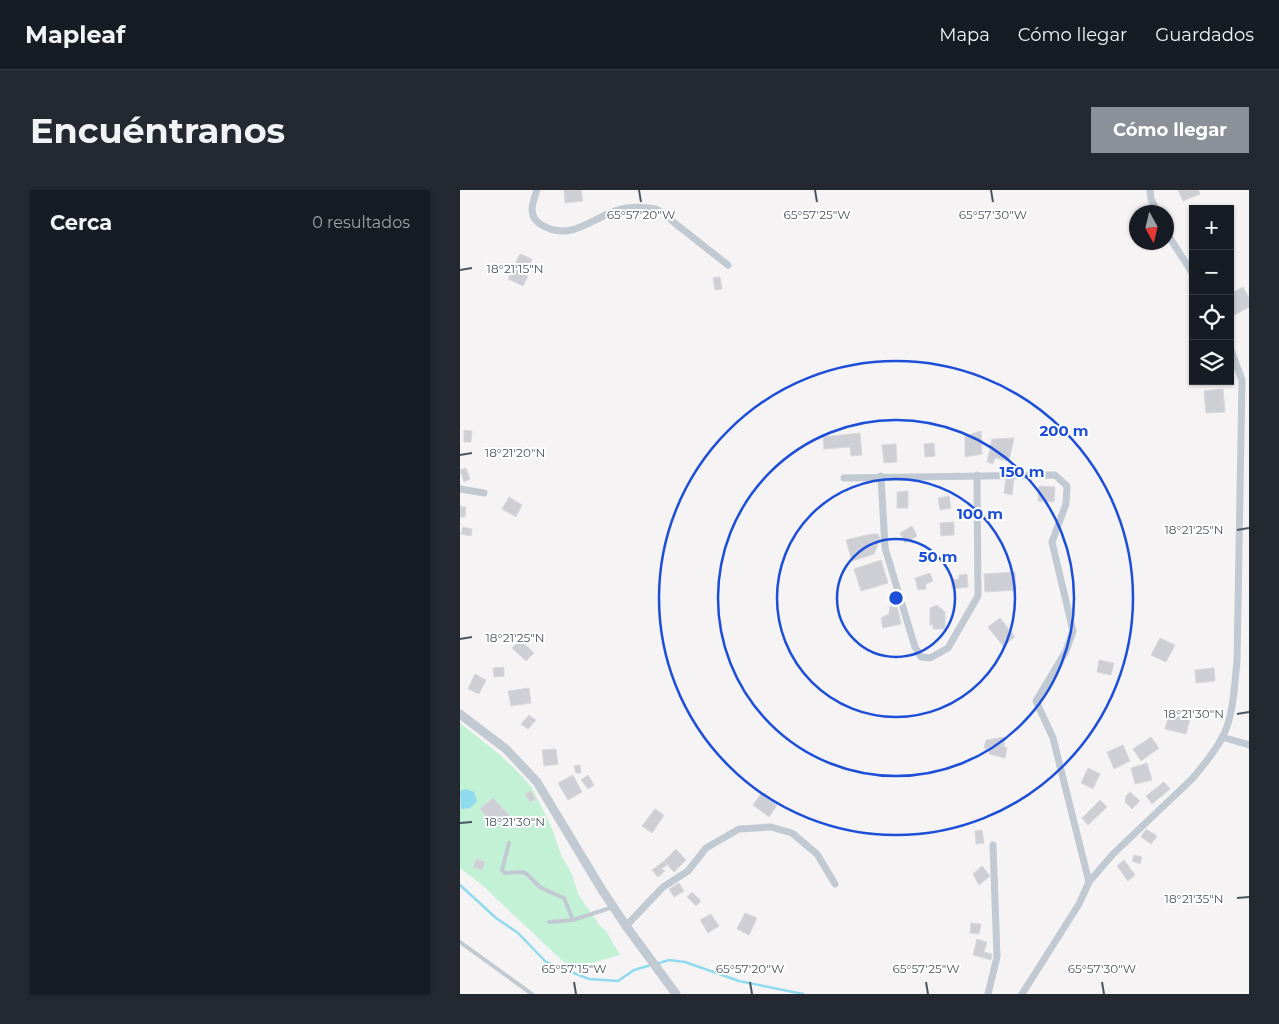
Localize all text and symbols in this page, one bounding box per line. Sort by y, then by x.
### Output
text: Mapleaf [25,20,125,49]
text: Mapa [939,24,990,46]
text: Cómo llegar [1018,24,1127,46]
text: Guardados [1155,24,1254,46]
button: Cómo llegar [1091,107,1249,153]
text: Encuéntranos [30,109,285,152]
north arrow [1129,205,1174,250]
map controls [1189,205,1234,385]
button: + [1189,205,1234,250]
text: 65°57'20"W [607,207,675,222]
text: 65°57'25"W [783,207,851,222]
text: 65°57'30"W [959,207,1027,222]
text: Cerca [50,210,112,235]
text: 0 resultados [312,213,410,232]
button: − [1189,250,1234,295]
text: 18°21'15"N [487,261,543,276]
button: locate [1189,295,1234,340]
button: layers [1189,340,1234,385]
text: 200 m [1039,421,1089,440]
text: 18°21'20"N [485,445,545,460]
text: 150 m [1000,462,1044,481]
text: 100 m [957,504,1003,523]
text: 18°21'25"N [1164,522,1224,537]
text: 50 m [918,547,958,566]
centre of rings [887,589,905,607]
text: 18°21'25"N [485,630,545,645]
text: 18°21'30"N [1164,706,1224,721]
text: 18°21'30"N [485,814,545,829]
text: 18°21'35"N [1165,891,1223,906]
text: 65°57'15"W [541,961,607,976]
text: 65°57'20"W [716,961,784,976]
text: 65°57'25"W [892,961,960,976]
text: 65°57'30"W [1068,961,1136,976]

